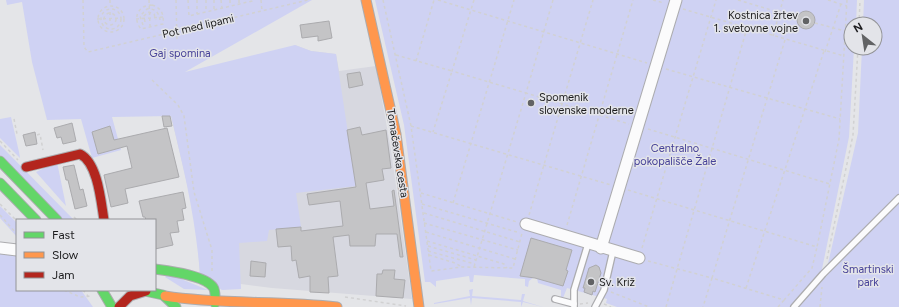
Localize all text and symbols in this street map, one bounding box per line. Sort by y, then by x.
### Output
place label: Kostnica žrtev 1. svetovne vojne [714,9,798,35]
street label: Pot med lipami [161,12,235,41]
marker: Kostnica žrtev 1. svetovne vojne [801,16,811,26]
north arrow [843,16,883,56]
text: N [851,20,865,36]
park label: Gaj spomina [149,47,211,60]
place label: Spomenik slovenske moderne [539,91,634,117]
marker: Spomenik slovenske moderne [526,98,536,108]
street label: Tomačevska cesta [384,108,411,198]
park label: Centralno pokopališče Žale [634,142,716,168]
legend [16,219,156,291]
text: Fast [52,228,75,242]
text: Slow [52,248,79,262]
park label: Šmartinski park [842,262,894,289]
text: Jam [52,268,75,282]
place label: Sv. Križ [599,276,635,289]
marker: Sv. Križ [586,277,596,287]

